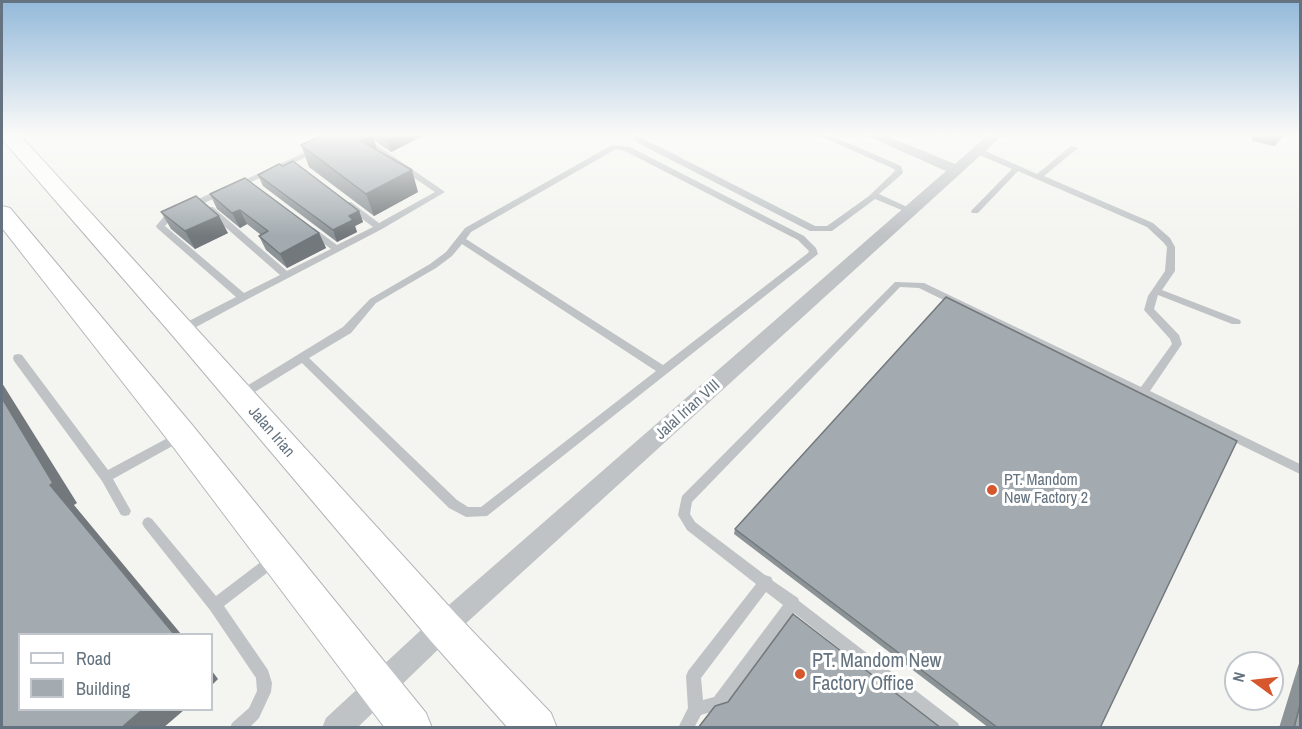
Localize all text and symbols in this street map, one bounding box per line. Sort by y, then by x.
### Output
street label: Jalal Irian VIII [652,376,724,444]
street label: Jalan Irian [244,403,298,461]
place label: PT. Mandom New Factory 2 [1004,471,1088,509]
marker: PT. Mandom New Factory 2 [985,483,999,497]
legend [18,633,213,711]
text: Road [76,646,111,671]
place label: PT. Mandom New Factory Office [812,650,941,697]
north arrow [1224,651,1284,711]
marker: PT. Mandom New Factory Office [793,667,807,681]
text: N [1227,669,1250,684]
text: Building [76,676,130,701]

